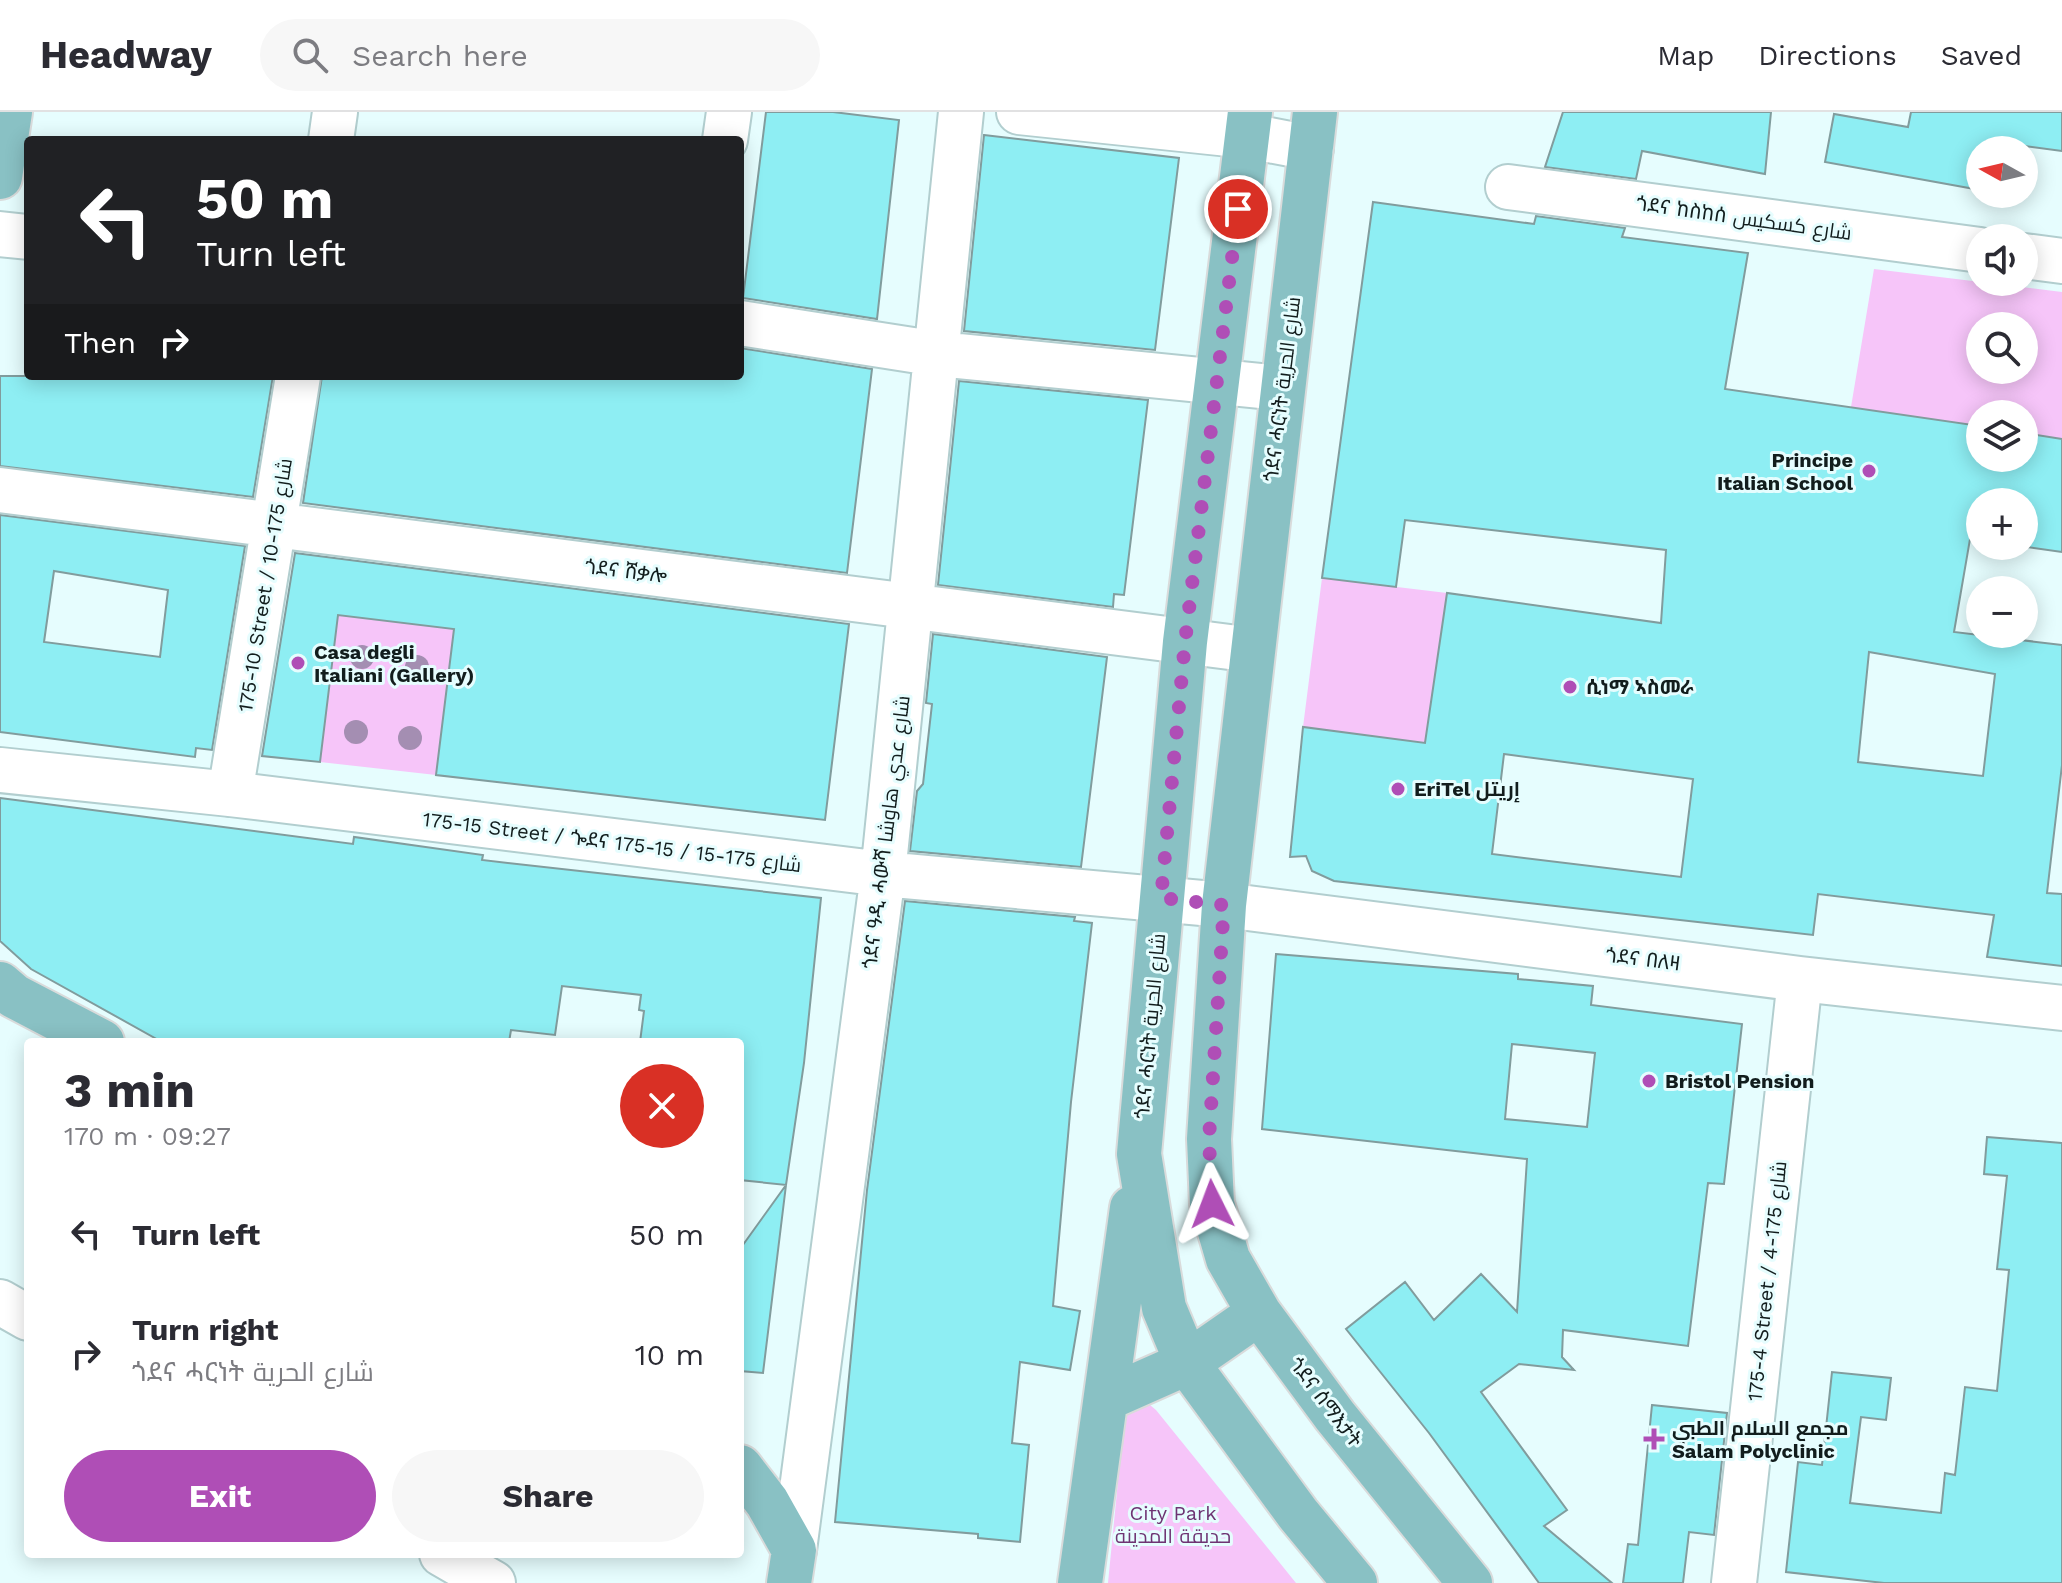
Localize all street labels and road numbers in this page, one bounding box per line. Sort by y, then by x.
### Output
street label: ጎደና ከስከሰ شارع كسكيس [1635,191,1853,247]
street label: ጎደና ሓርነት شارع الحرية [1259,295,1307,483]
street label: 175-10 Street / شارع 175-10 [233,457,299,714]
street label: ጎደና ሸቃሎ [584,554,668,588]
street label: ጎደና ዓዲ ሓውሻ شارع عدي هاوشا [857,694,919,971]
street label: 175-15 Street / ጐደና 175-15 / شارع 175-15 [421,807,803,879]
street label: ጎደና ሓርነት شارع الحرية [1130,932,1172,1120]
street label: ጎደና በለዛ [1604,943,1682,975]
street label: 175-4 Street / شارع 175-4 [1742,1160,1794,1402]
street label: ጎደና ሰማእታት [1285,1352,1367,1452]

